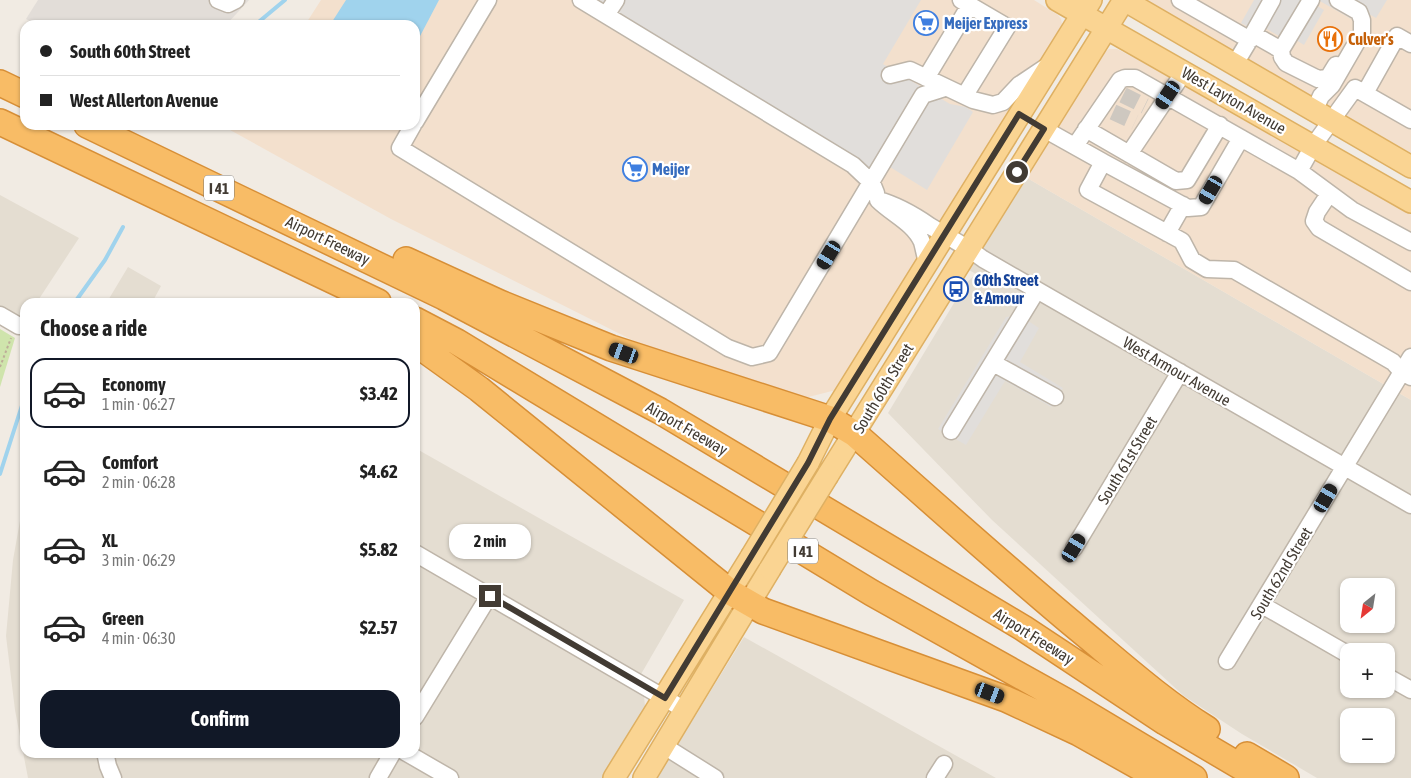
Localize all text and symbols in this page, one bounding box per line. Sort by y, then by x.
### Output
supermarket icon: Meijer Express [913,10,939,36]
place label: Meijer Express [944,14,1028,32]
restaurant icon: Culver's [1317,26,1343,52]
place label: Culver's [1348,30,1394,48]
text: South 60th Street [70,40,190,62]
street label: West Layton Avenue [1178,63,1289,138]
car [1153,78,1182,112]
text: West Allerton Avenue [70,89,218,111]
supermarket icon: Meijer [622,156,648,182]
place label: Meijer [652,160,690,178]
route start [1006,161,1028,183]
car [1197,173,1224,207]
road number: I 41 [204,176,234,200]
street label: Airport Freeway [283,212,373,269]
car [814,238,843,272]
place label: 60th Street & Amour [974,271,1039,307]
bus stop icon: 60th Street & Amour [943,276,969,302]
text: Choose a ride [40,315,147,341]
street label: West Armour Avenue [1120,333,1234,409]
street label: South 60th Street [849,340,917,436]
car [607,341,640,365]
icon: car [42,371,87,416]
text: Economy [102,373,166,395]
text: $3.42 [360,382,398,404]
text: 1 min · 06:27 [102,395,175,413]
street label: Airport Freeway [642,397,731,460]
street label: South 61st Street [1094,413,1160,507]
icon: car [42,449,87,494]
text: Comfort [102,451,158,473]
text: $4.62 [360,460,398,482]
text: 2 min · 06:28 [102,473,175,491]
car [1312,481,1339,515]
street label: South 62nd Street [1246,523,1316,622]
callout: 2 min [449,524,531,558]
icon: car [42,527,87,572]
text: XL [102,529,118,551]
car [1059,531,1088,565]
text: 2 min [474,532,506,550]
text: $5.82 [360,538,398,560]
road number: I 41 [788,538,818,564]
text: 3 min · 06:29 [102,551,175,569]
north arrow [1340,578,1395,632]
map controls [1340,578,1395,763]
route end [479,585,501,607]
street label: Airport Freeway [990,604,1078,669]
icon: car [42,605,87,650]
text: Green [102,607,144,629]
text: $2.57 [360,616,398,638]
text: 4 min · 06:30 [102,629,175,647]
button: + [1340,643,1395,698]
car [973,681,1006,705]
button: Confirm [40,690,400,748]
button: − [1340,708,1395,763]

